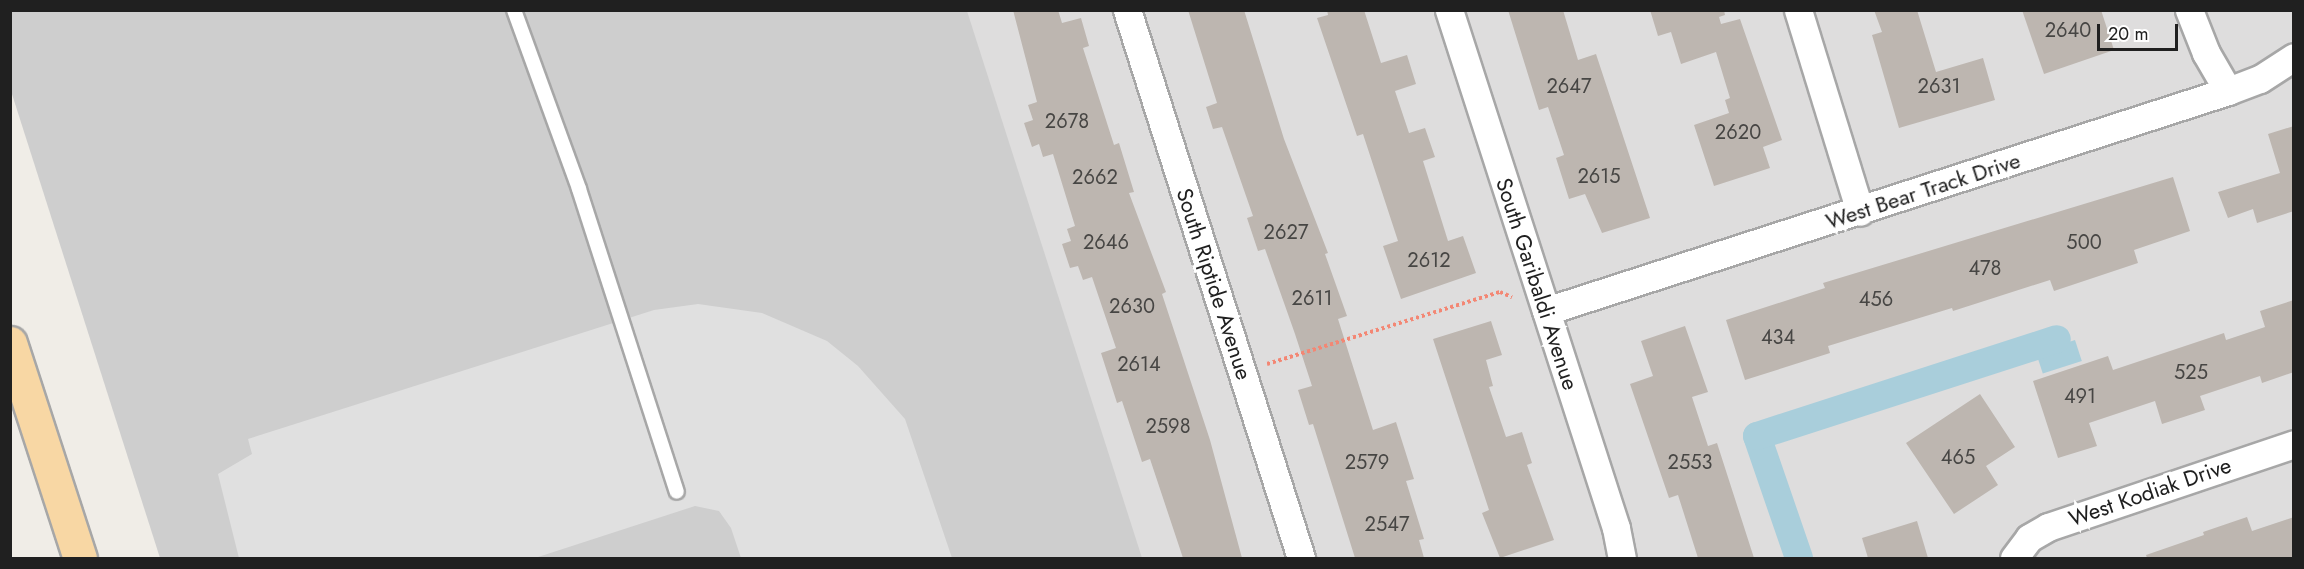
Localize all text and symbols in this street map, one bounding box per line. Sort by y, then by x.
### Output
scale bar [2100,12,2181,50]
house number: 2640 [2045,18,2091,42]
text: 20 m [2108,21,2148,47]
house number: 2647 [1546,74,1592,98]
house number: 2631 [1918,74,1960,98]
house number: 2678 [1045,109,1089,133]
house number: 2620 [1715,120,1761,144]
street label: West Bear Track Drive [1823,147,2023,235]
house number: 2615 [1577,164,1621,188]
house number: 2662 [1072,165,1118,189]
street label: South Garibaldi Avenue [1490,175,1584,393]
street label: South Riptide Avenue [1171,185,1257,383]
house number: 2627 [1264,220,1308,244]
house number: 2646 [1083,230,1129,254]
house number: 500 [2066,230,2102,254]
house number: 2612 [1407,248,1451,272]
house number: 478 [1968,256,2002,280]
house number: 2611 [1292,286,1332,310]
house number: 456 [1859,287,1893,311]
house number: 2630 [1109,294,1155,318]
house number: 434 [1761,325,1795,349]
house number: 2614 [1117,352,1161,376]
house number: 525 [2174,360,2208,384]
house number: 491 [2064,384,2096,408]
house number: 2598 [1145,414,1191,438]
house number: 465 [1941,445,1975,469]
house number: 2579 [1345,450,1389,474]
house number: 2553 [1668,450,1712,474]
street label: West Kodiak Drive [2065,452,2235,532]
house number: 2547 [1365,512,1409,536]

